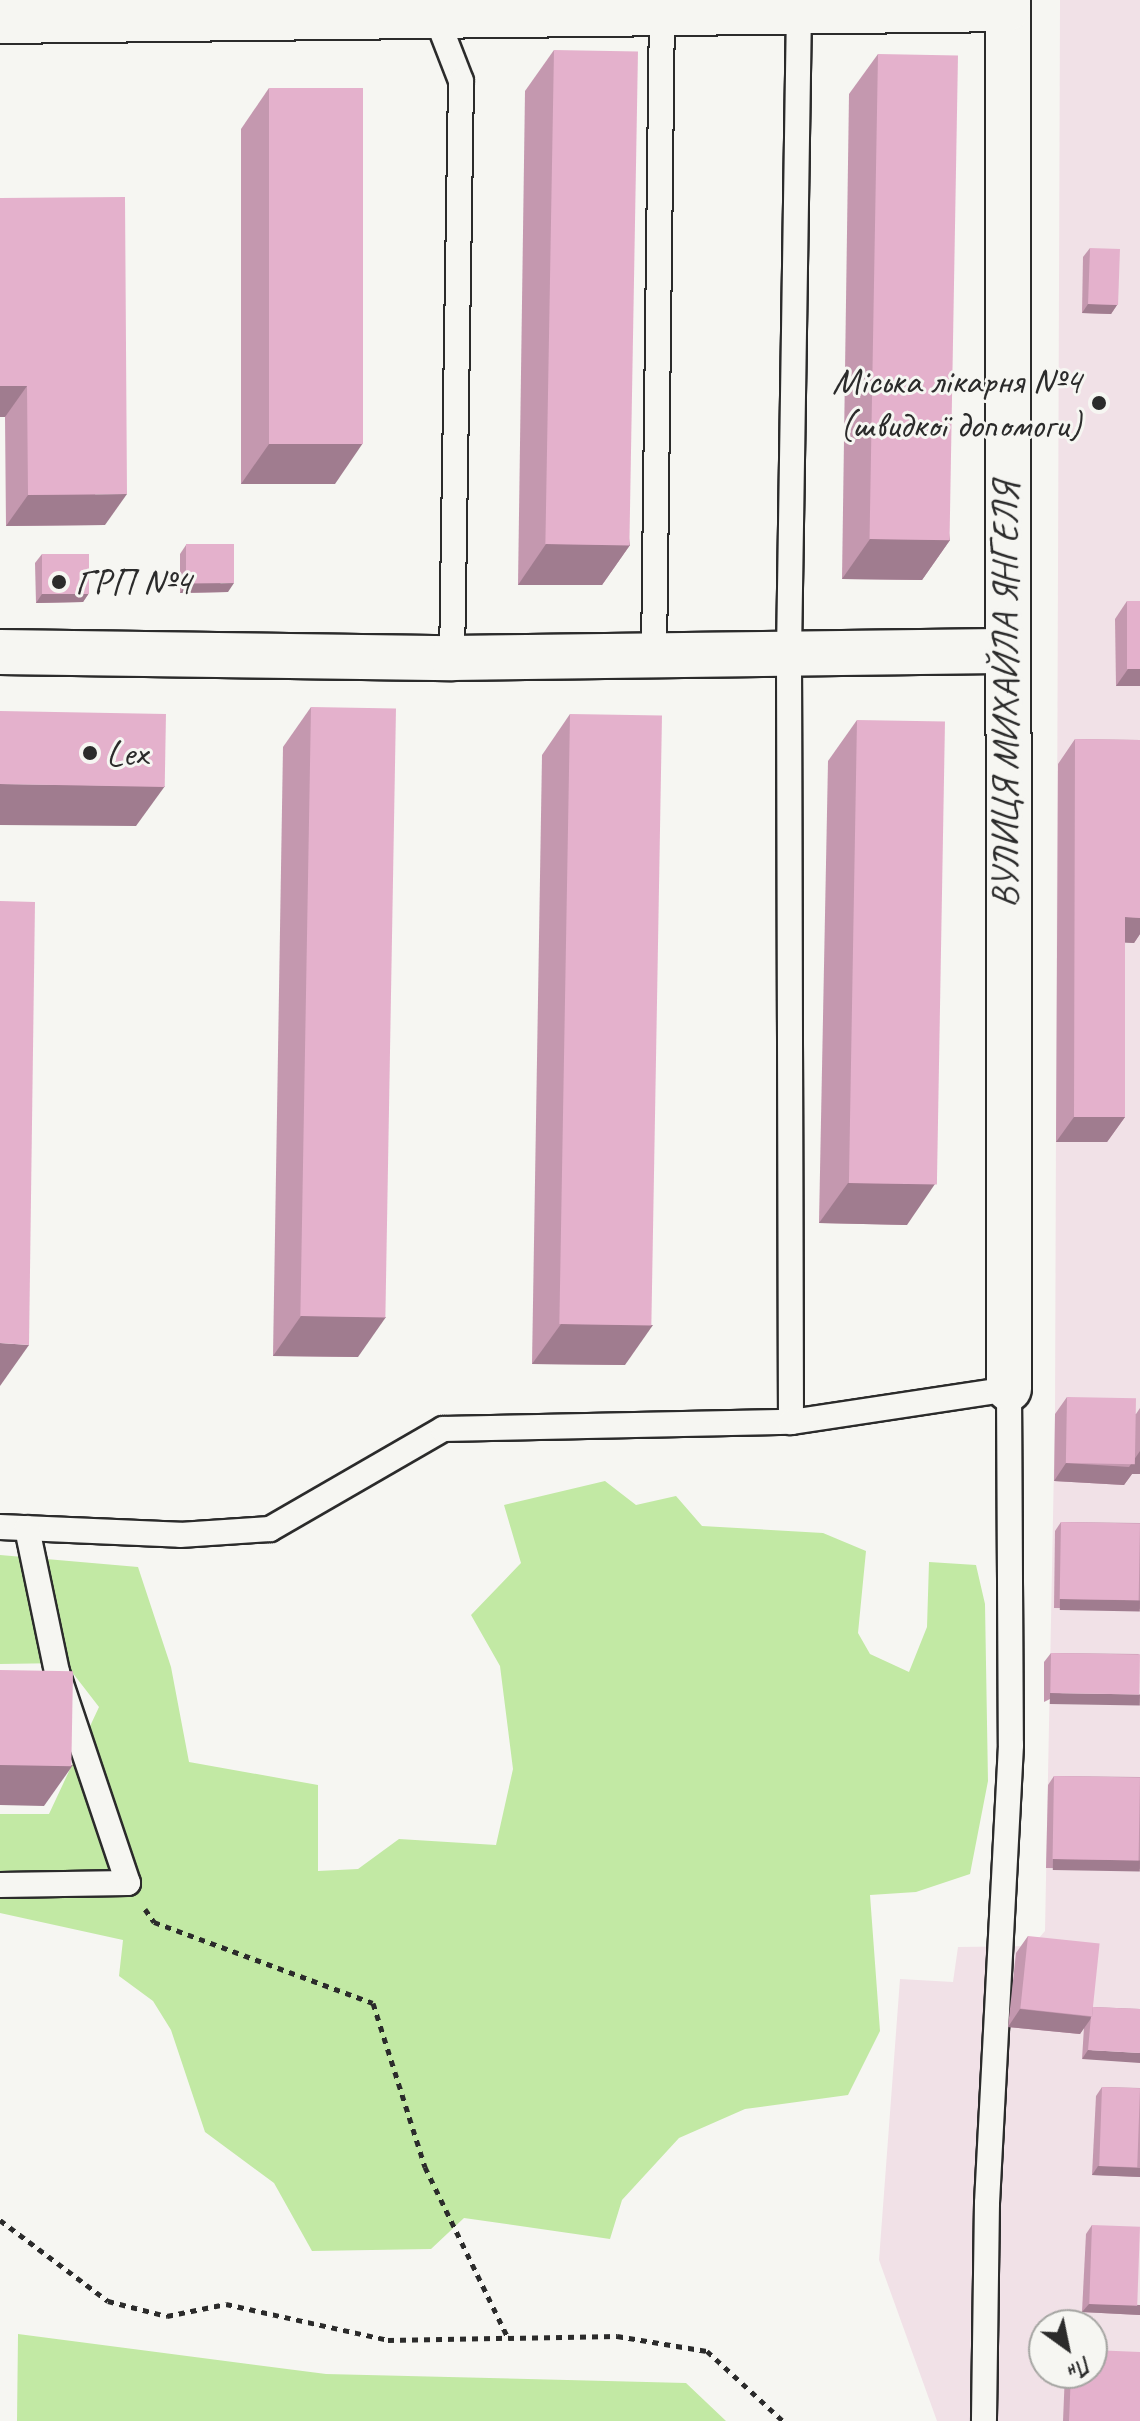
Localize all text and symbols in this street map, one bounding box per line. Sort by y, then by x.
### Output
place label: Міська лікарня №4 (швидкої допомоги) [832,358,1081,448]
marker: Міська лікарня №4 (швидкої допомоги) [1088,392,1110,414]
street label: ВУЛИЦЯ МИХАЙЛА ЯНГЕЛЯ [982,481,1028,909]
place label: ГРП №4 [75,559,191,605]
marker: ГРП №4 [50,573,68,591]
place label: Lex [106,730,148,776]
marker: Lex [81,744,99,762]
north arrow [1028,2309,1108,2389]
text: Пн [1063,2349,1097,2385]

